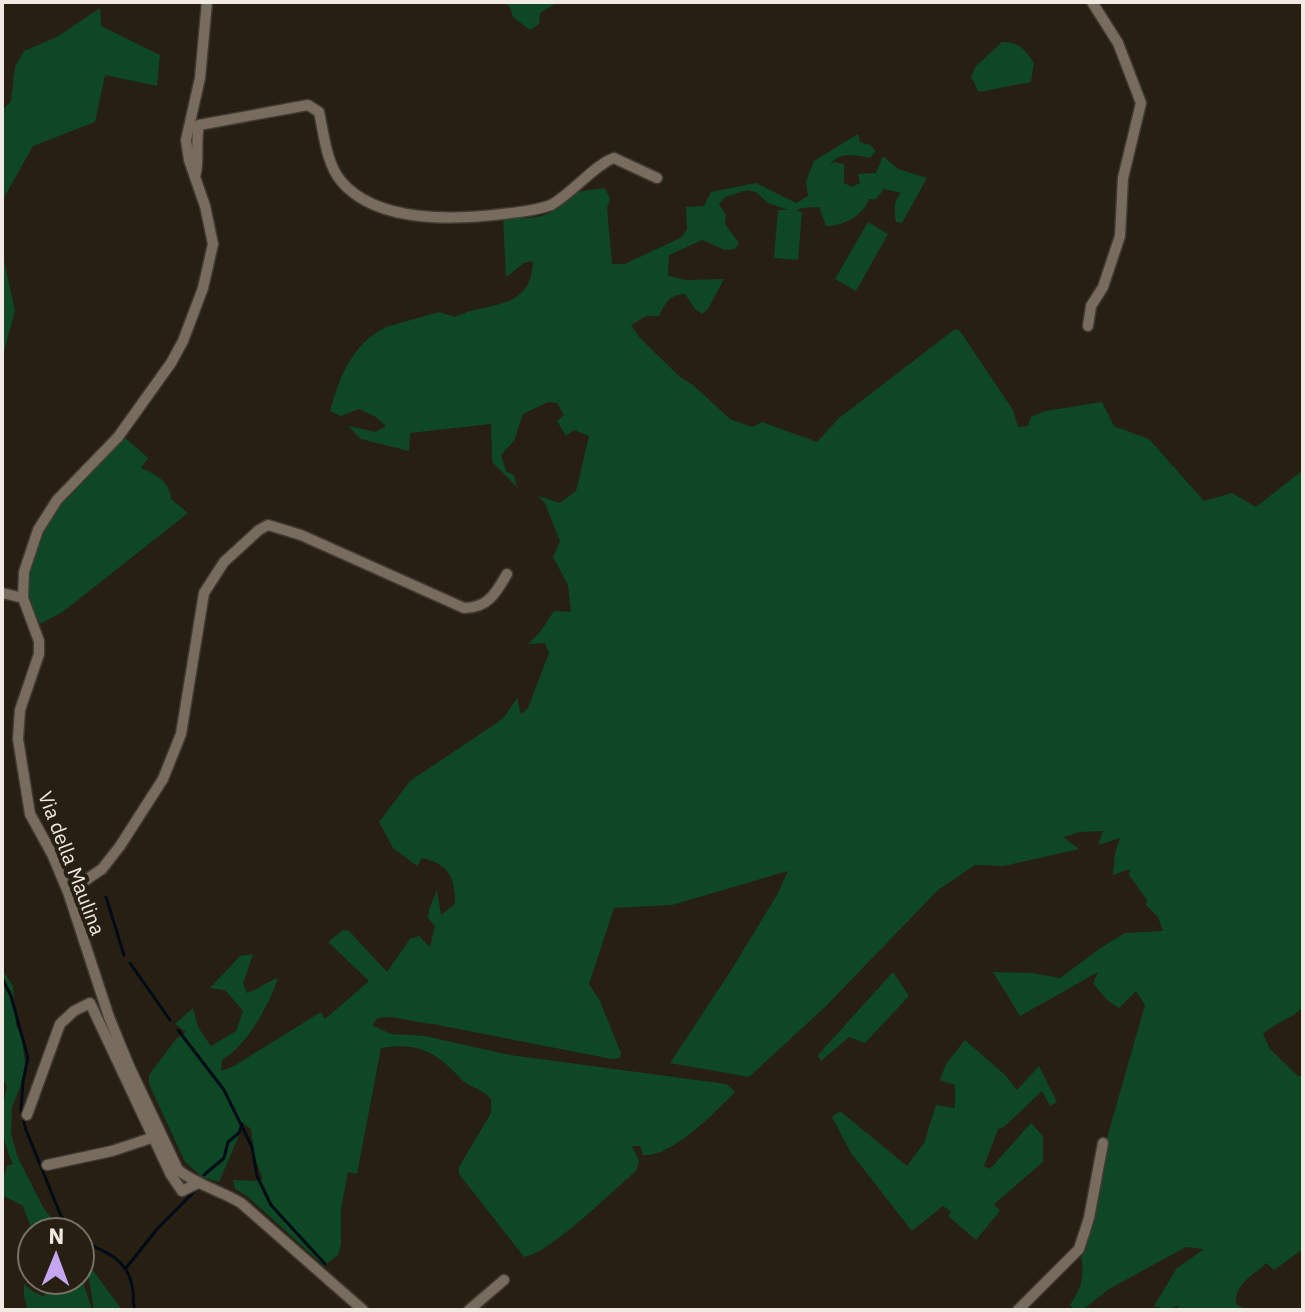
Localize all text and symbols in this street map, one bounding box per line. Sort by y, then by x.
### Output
street label: Via della Maulina [32,787,112,939]
north arrow [16,1216,96,1296]
text: N [48,1221,65,1250]

